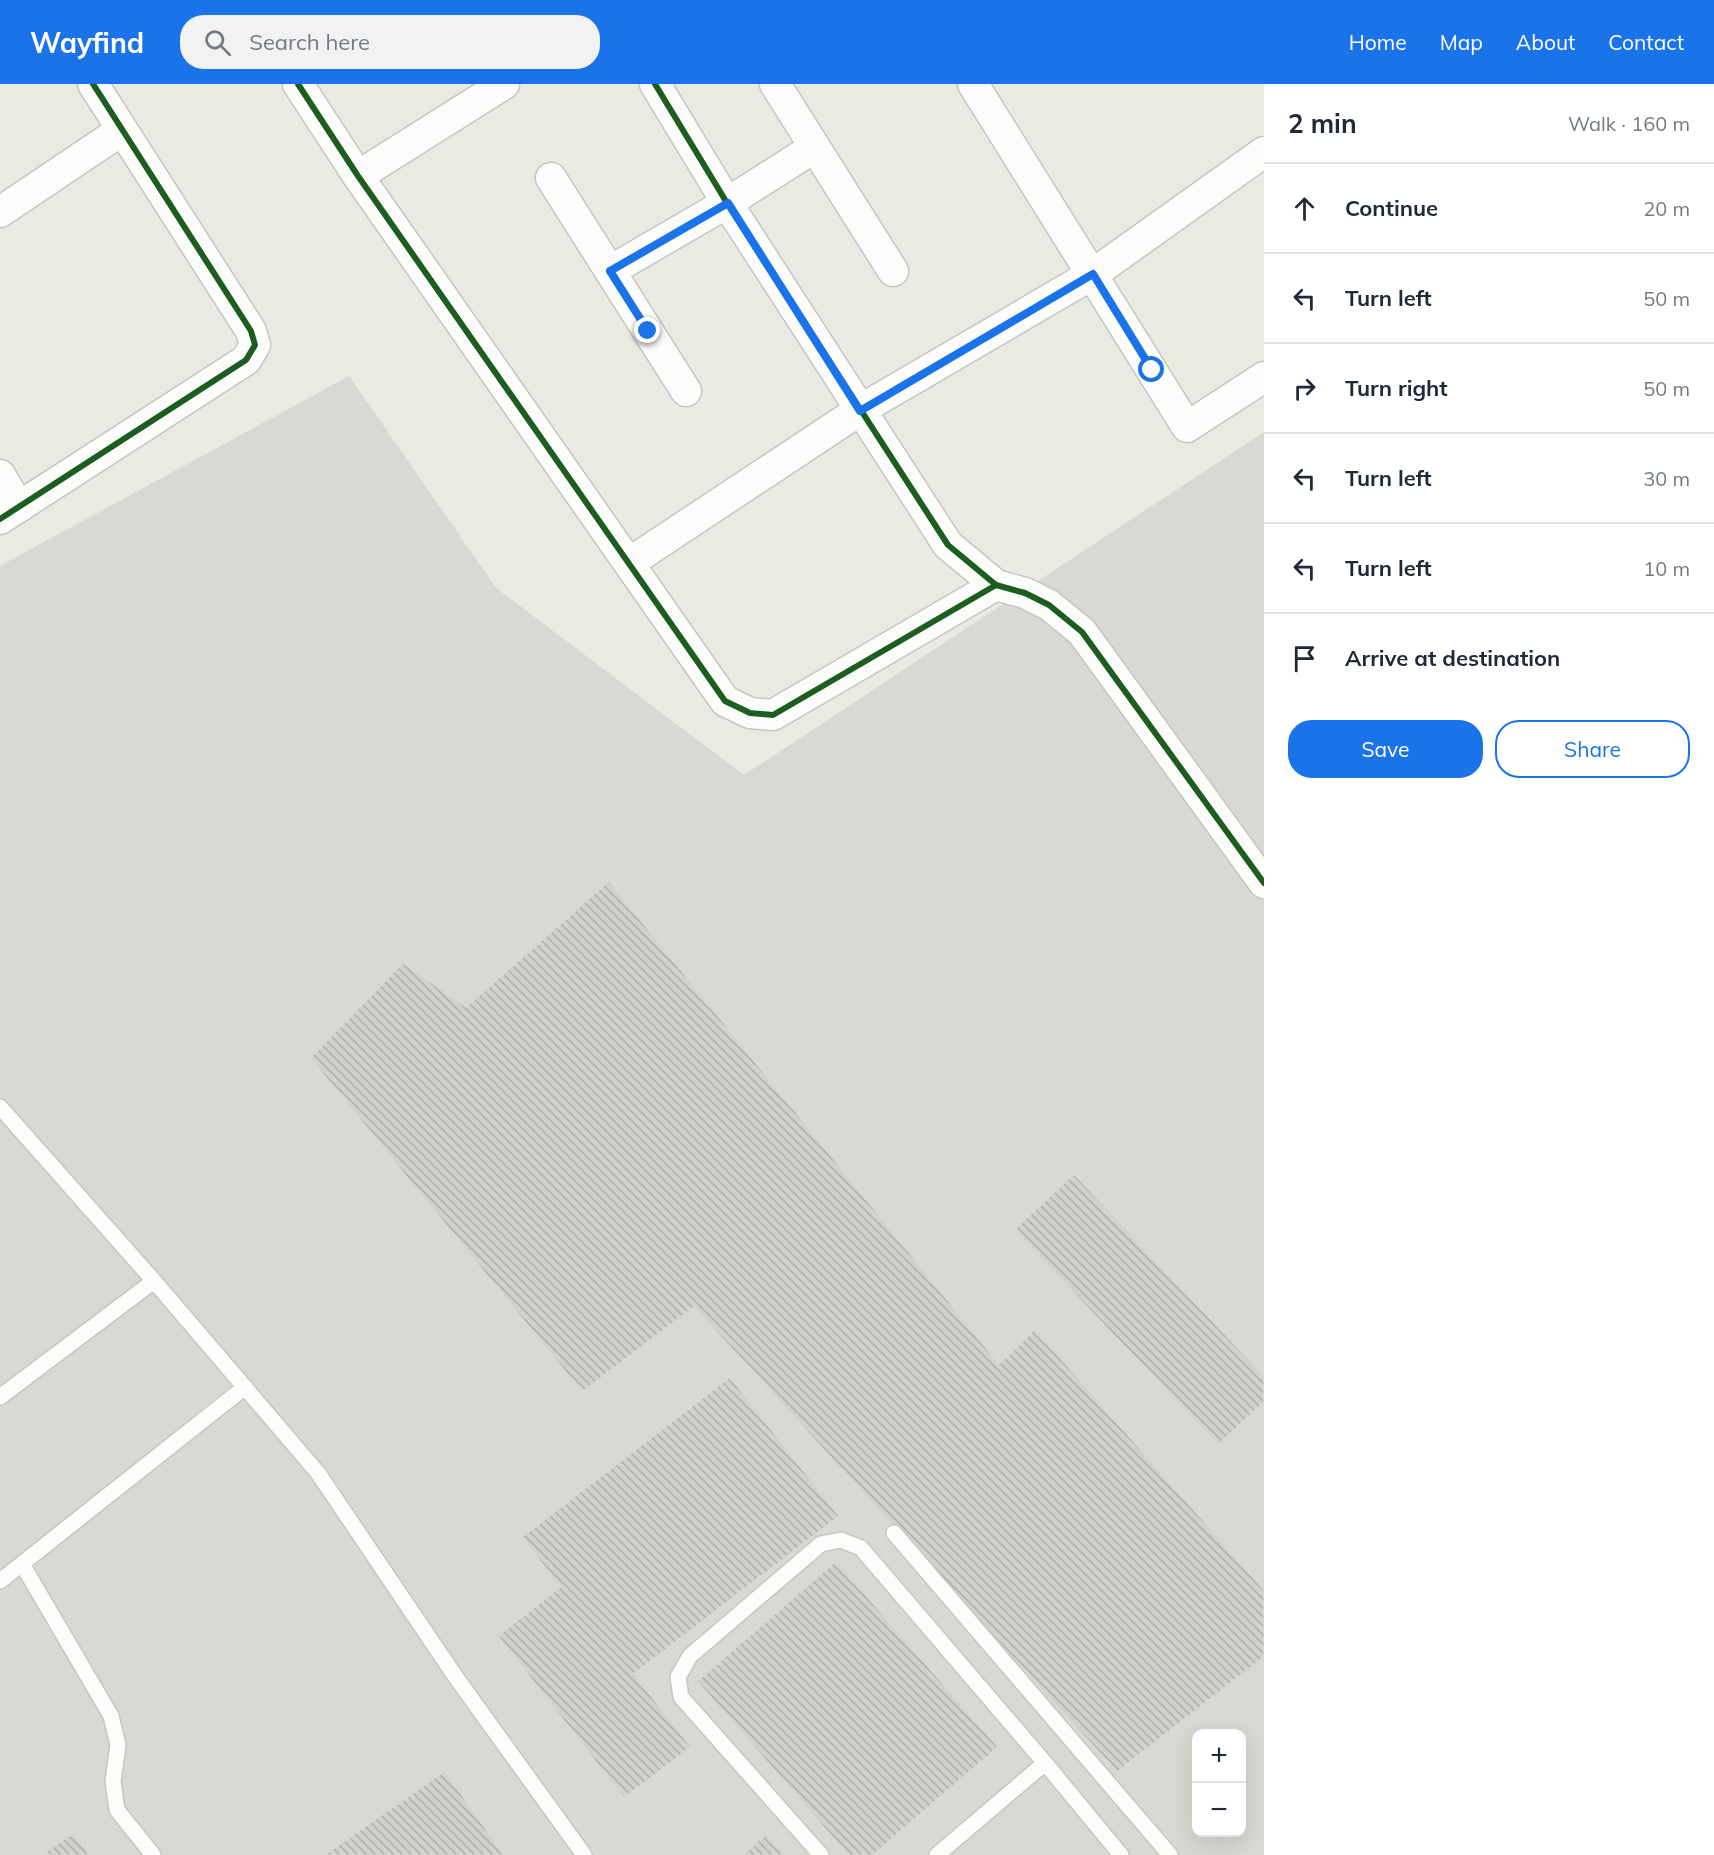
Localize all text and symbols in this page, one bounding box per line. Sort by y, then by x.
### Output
search box [180,15,600,69]
text: Wayfind [30,25,144,60]
icon: search [201,26,234,59]
text: Search here [249,28,370,56]
text: Home [1349,29,1407,55]
text: Map [1440,29,1483,55]
text: About [1516,29,1575,55]
text: Contact [1608,29,1684,55]
text: 2 min [1288,107,1357,140]
text: Walk · 160 m [1568,111,1690,136]
icon: ahead [1288,192,1321,225]
text: Continue [1345,194,1438,222]
text: 20 m [1643,196,1690,221]
icon: left [1288,282,1321,315]
text: Turn left [1345,284,1432,312]
text: 50 m [1643,286,1690,311]
route end [634,317,660,343]
route start [1138,356,1164,382]
icon: right [1288,372,1321,405]
text: Turn right [1345,374,1448,402]
text: 50 m [1643,376,1690,401]
icon: left [1288,462,1321,495]
text: Turn left [1345,464,1432,492]
text: 30 m [1643,466,1690,491]
icon: left [1288,552,1321,585]
text: Turn left [1345,554,1432,582]
text: 10 m [1643,556,1690,581]
icon: arrive [1288,642,1321,675]
text: Arrive at destination [1345,644,1560,672]
button: Save [1288,720,1483,778]
button: Share [1495,720,1690,778]
map controls [1192,1729,1246,1837]
button: + [1192,1729,1246,1783]
button: − [1192,1783,1246,1837]

